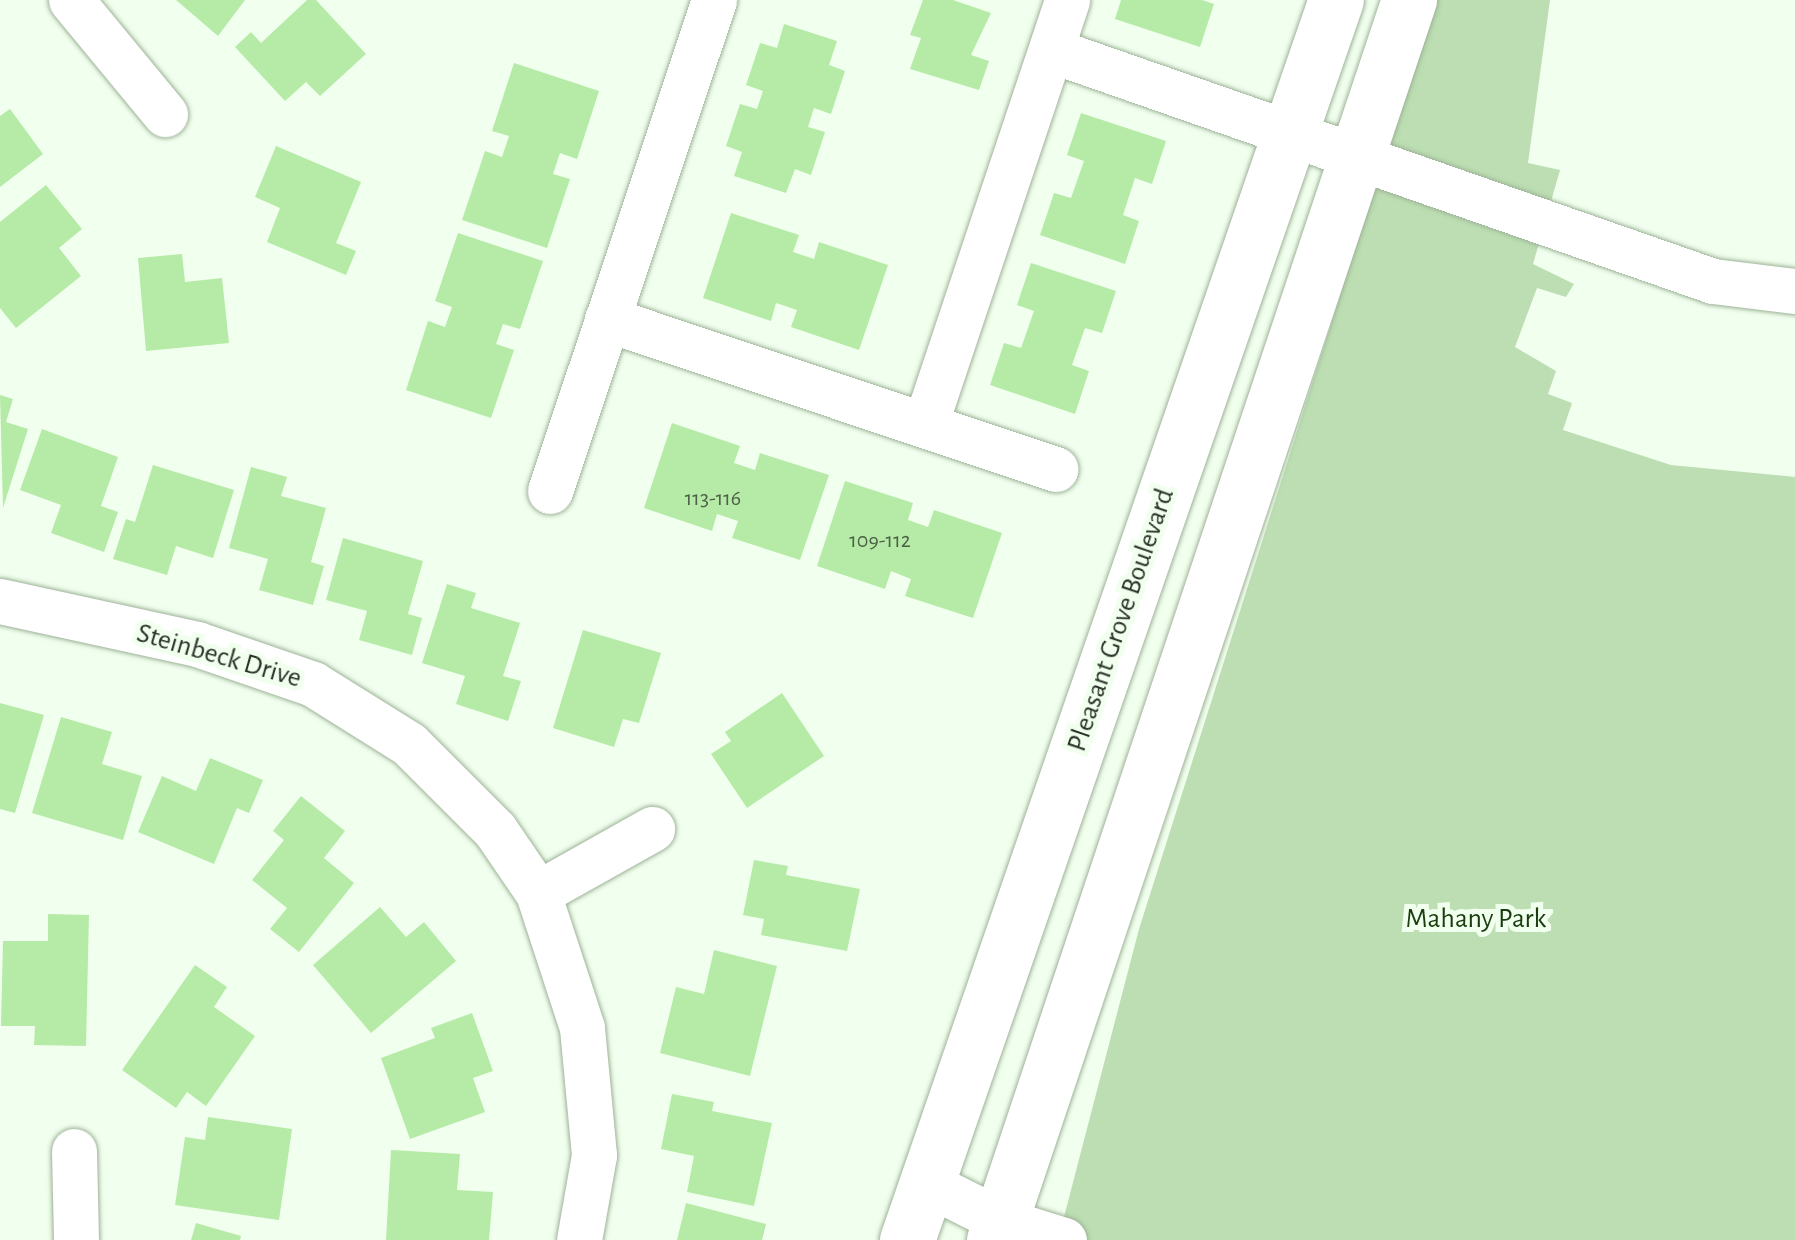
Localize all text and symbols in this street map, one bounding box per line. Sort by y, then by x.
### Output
street label: Pleasant Grove Boulevard [1060,484,1182,756]
house number: 113-116 [685,486,741,512]
house number: 109-112 [849,528,911,554]
street label: Steinbeck Drive [133,616,305,696]
park label: Mahany Park [1406,902,1546,936]

